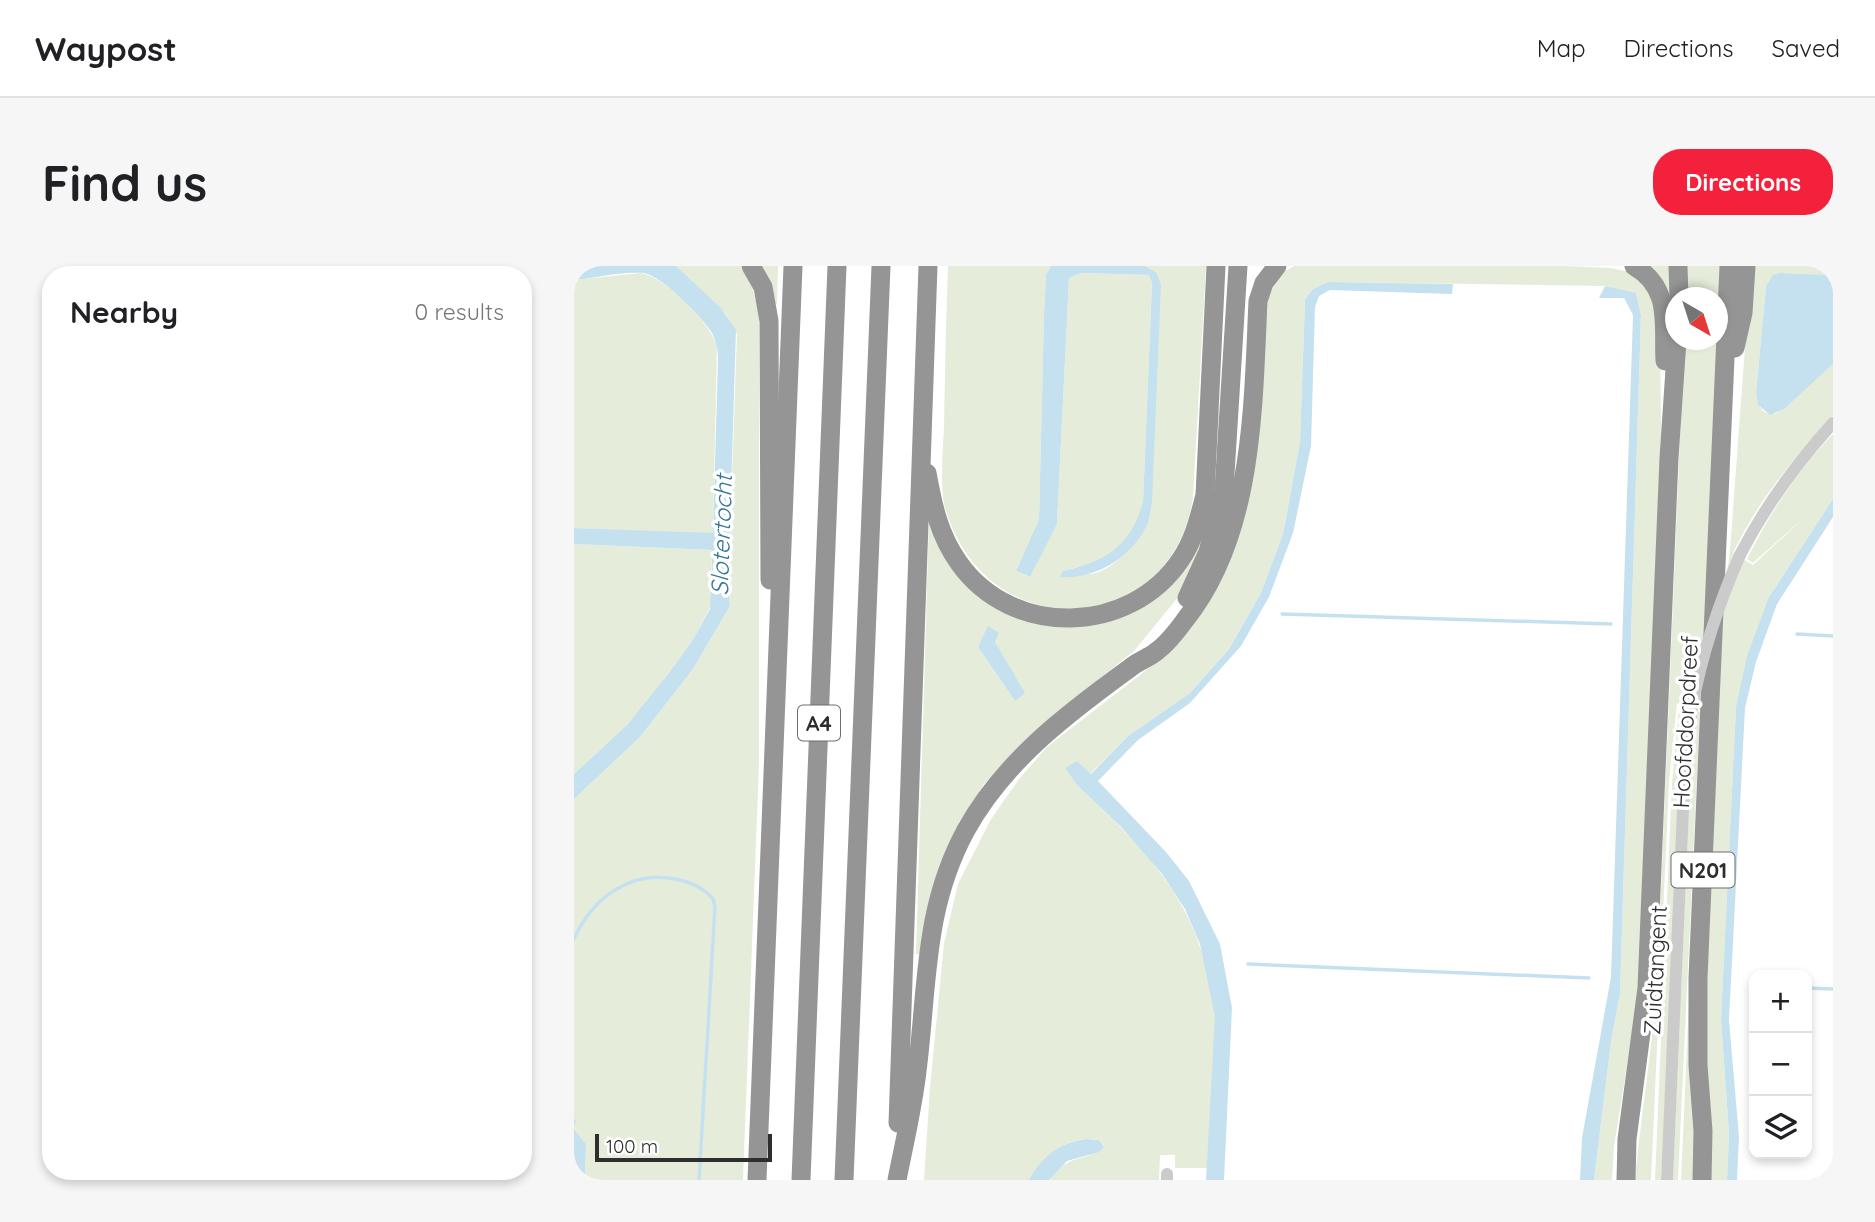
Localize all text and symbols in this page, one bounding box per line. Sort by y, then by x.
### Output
text: Waypost [35,28,177,69]
text: Map [1537,33,1586,63]
text: Directions [1624,33,1734,63]
text: Saved [1772,33,1840,63]
button: Directions [1653,149,1833,215]
text: Find us [42,152,207,213]
north arrow [1665,287,1728,350]
text: Nearby [70,293,178,331]
text: 0 results [415,297,504,326]
water label: Slotertocht [704,471,738,596]
street label: Hoofddorpdreef [1666,635,1704,809]
road number: A4 [798,706,840,741]
road number: N201 [1672,852,1734,888]
street label: Zuidtangent [1637,904,1673,1035]
map controls [1749,970,1812,1159]
button: + [1749,970,1812,1033]
button: − [1749,1033,1812,1096]
button: layers [1749,1096,1812,1159]
scale bar [595,1131,772,1163]
text: 100 m [606,1134,658,1158]

